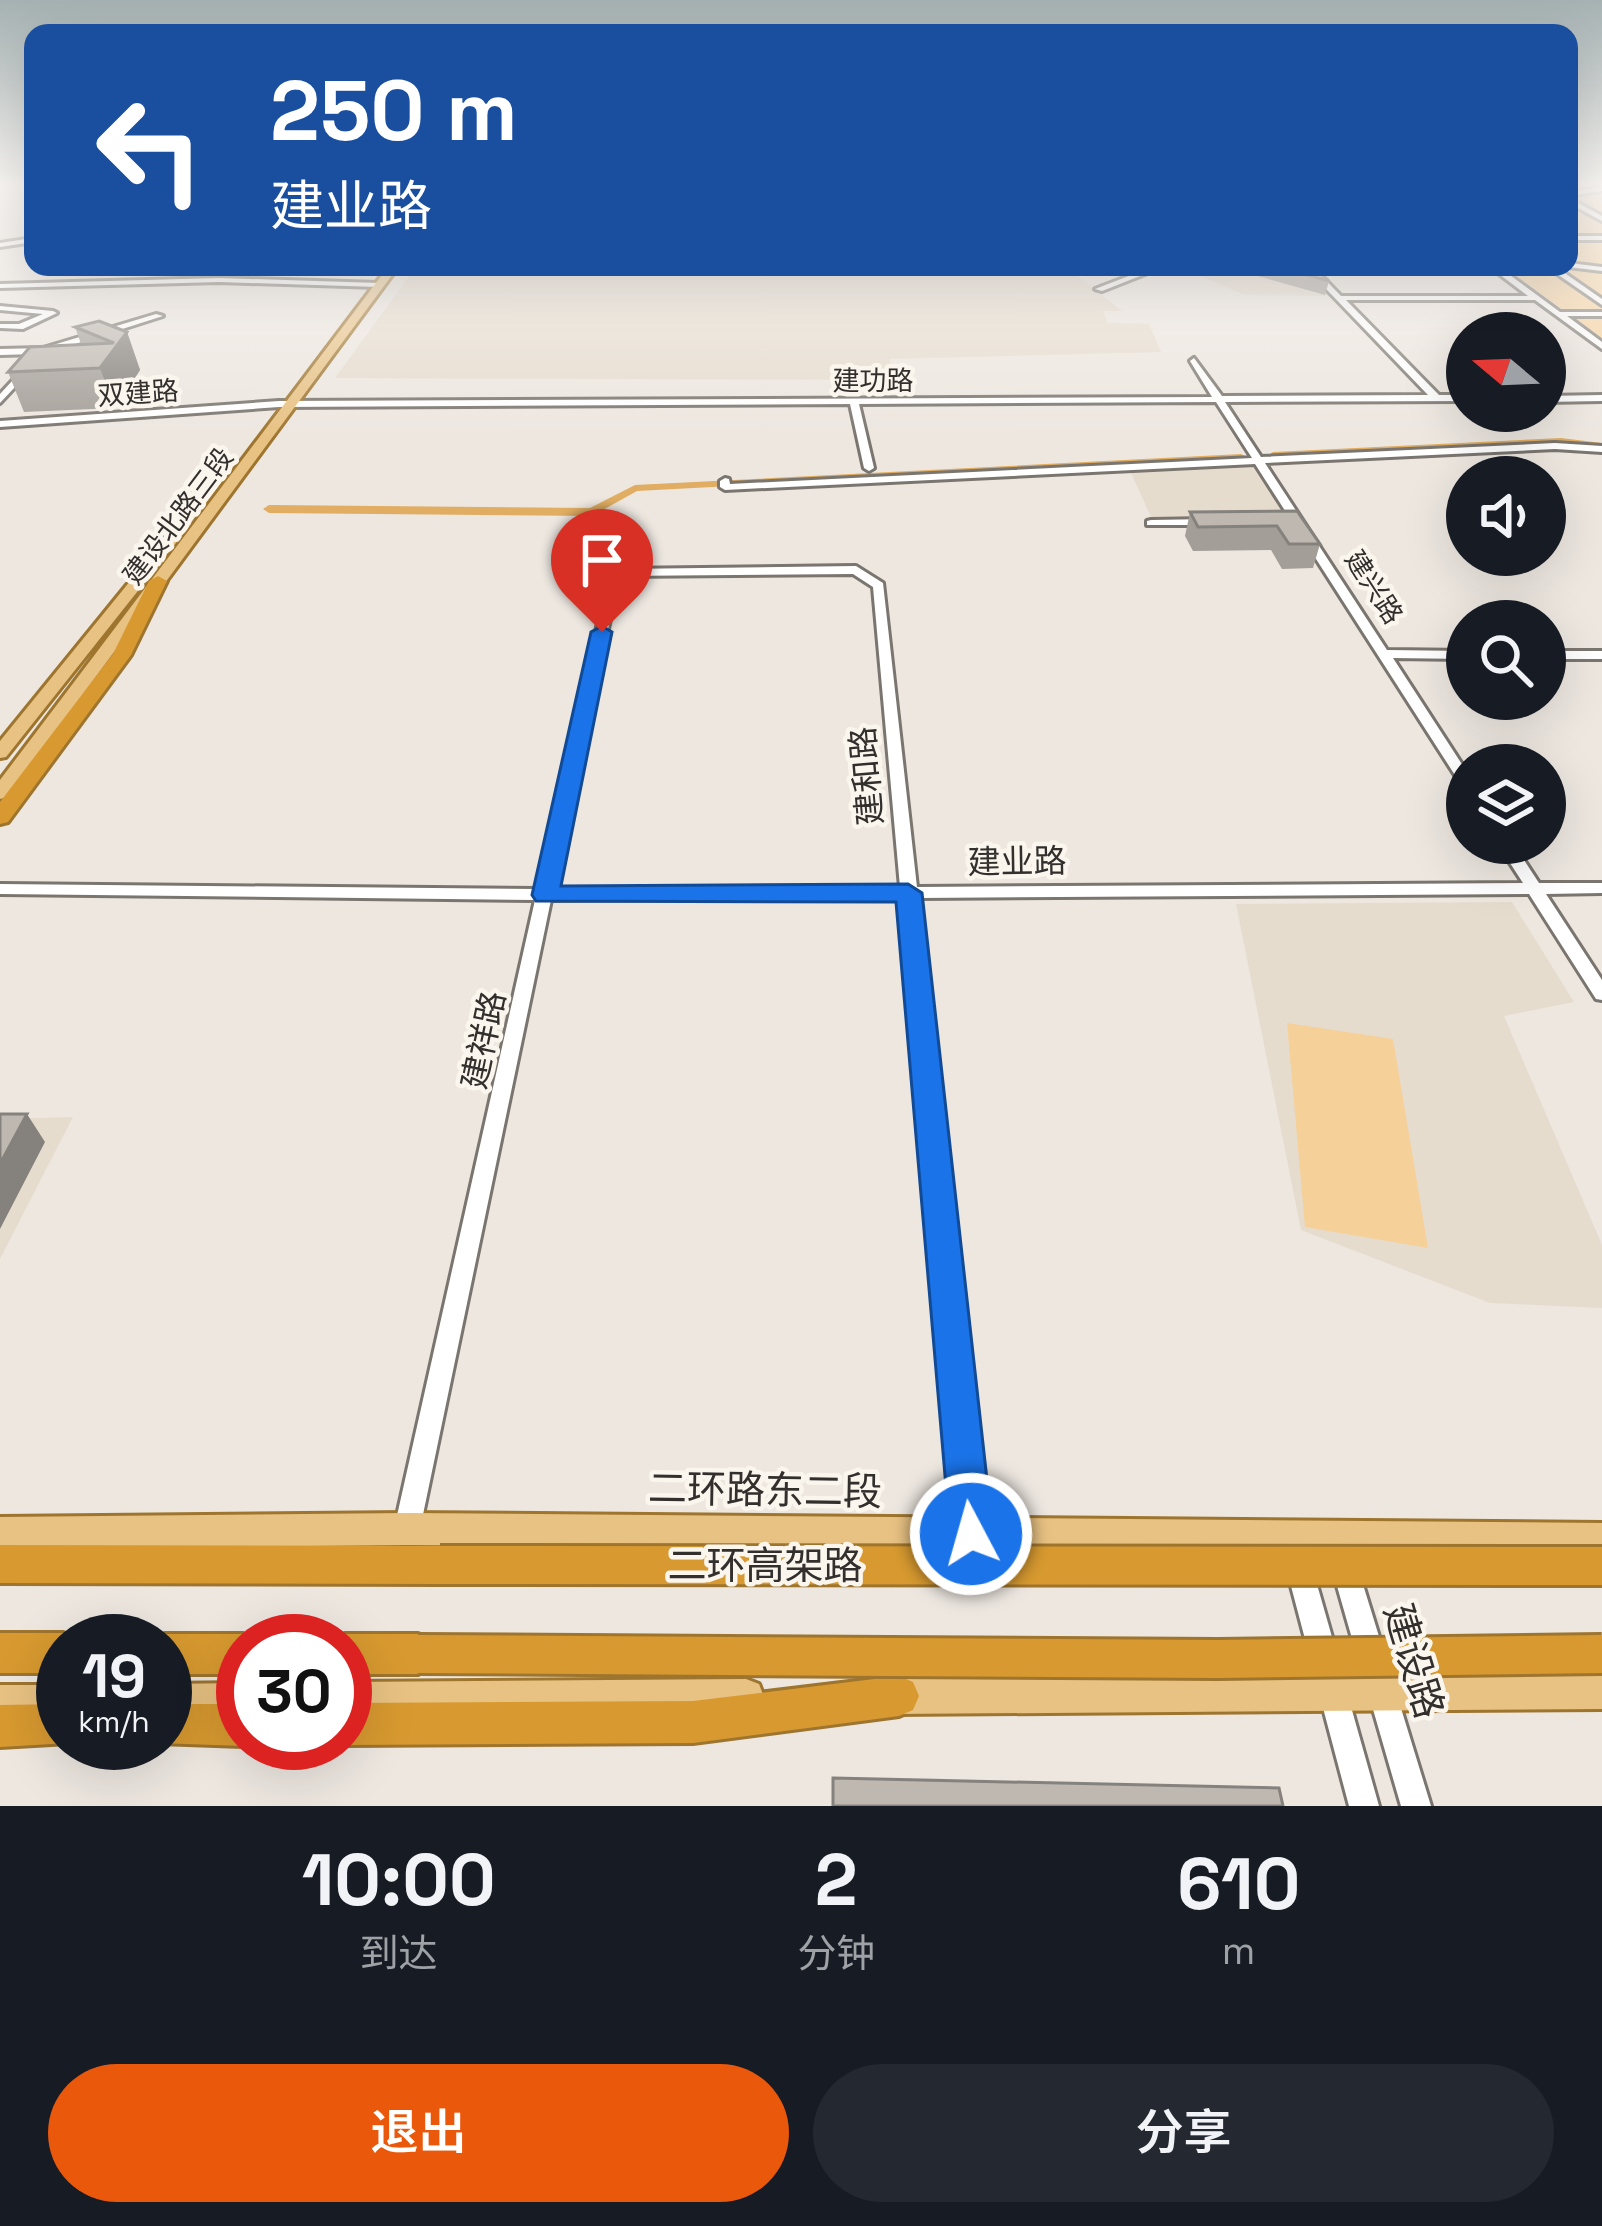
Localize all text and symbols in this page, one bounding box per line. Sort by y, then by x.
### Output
text: 250 m [270,57,518,165]
icon: left [72,72,228,228]
text: 建业路 [270,172,432,241]
north arrow [1446,312,1566,432]
map controls [1446,312,1566,864]
street label: 建功路 [833,363,914,398]
street label: 双建路 [96,373,180,413]
street label: 建设北路三段 [115,441,241,591]
button: sound [1446,456,1566,576]
pin [551,509,653,632]
icon: arrive [569,527,635,593]
street label: 建兴路 [1337,544,1411,630]
button: search [1446,600,1566,720]
street label: 建和路 [842,725,892,827]
button: layers [1446,744,1566,864]
street label: 建业路 [967,840,1067,884]
street label: 建祥路 [453,987,515,1093]
street label: 二环路东二段 [648,1463,882,1517]
position arrow [908,1471,1034,1597]
street label: 二环高架路 [667,1541,863,1590]
street label: 建设路 [1373,1598,1455,1724]
speed limit sign: 30 [216,1614,372,1770]
text: 19 [82,1638,146,1715]
text: km/h [78,1702,150,1741]
text: 10:00 [302,1834,496,1926]
text: 2 [815,1834,858,1926]
text: 610 [1177,1838,1300,1930]
text: m [1222,1926,1255,1975]
text: 到达 [360,1929,438,1978]
text: 分钟 [797,1929,875,1978]
button: 退出 [48,2064,789,2202]
button: 分享 [813,2064,1554,2202]

